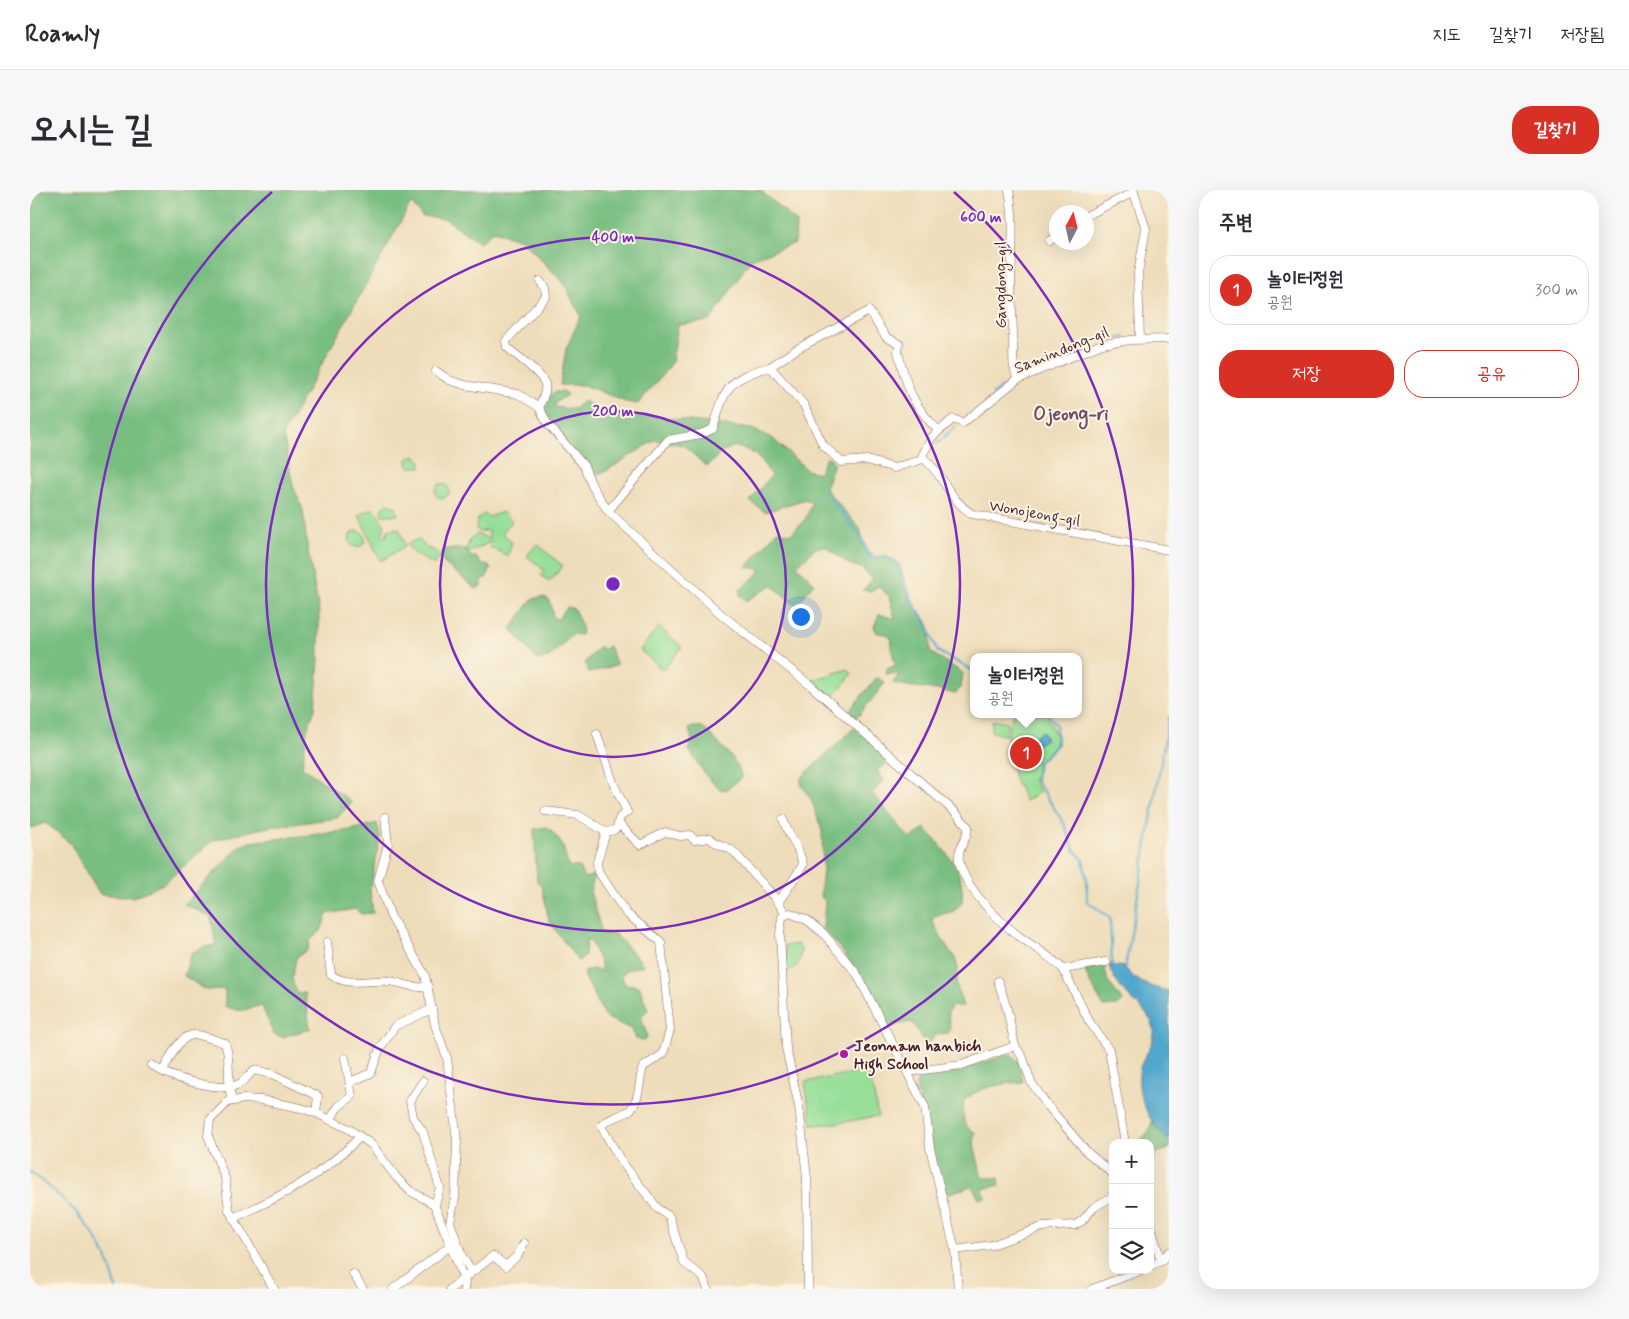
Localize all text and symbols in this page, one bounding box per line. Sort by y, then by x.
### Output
text: Roamly [25,19,100,50]
text: 지도 [1432,23,1461,47]
text: 길찾기 [1489,23,1533,47]
text: 저장됨 [1561,23,1604,47]
button: 길찾기 [1512,106,1599,154]
text: 오시는 길 [30,107,152,153]
north arrow [1049,205,1094,250]
text: 600 m [960,208,1002,228]
text: 주변 [1219,209,1253,237]
text: 400 m [592,228,634,248]
street label: Gangdong-gil [991,241,1013,329]
text: 놀이터정원 [1267,267,1343,292]
text: 1 [1232,280,1240,301]
text: 300 m [1535,280,1578,301]
text: 공원 [1267,292,1293,313]
street label: Samindong-gil [1011,322,1113,380]
button: 저장 [1219,350,1394,398]
button: 공유 [1404,350,1579,398]
text: 200 m [593,402,634,422]
district label: Ojeong-ri [1033,402,1109,430]
street label: Wonojeong-gil [987,495,1082,533]
centre of rings [604,575,622,593]
your location [788,604,814,630]
popup [970,653,1082,718]
text: 놀이터정원 [988,663,1064,688]
text: 공원 [988,688,1014,709]
pin: 1 [1010,734,1042,772]
place label: Jeonnam hanbich High School [854,1036,982,1077]
marker: Jeonnam hanbich High School [838,1048,850,1060]
map controls [1109,1139,1154,1274]
button: + [1109,1139,1154,1184]
button: − [1109,1184,1154,1229]
button: layers [1109,1229,1154,1274]

